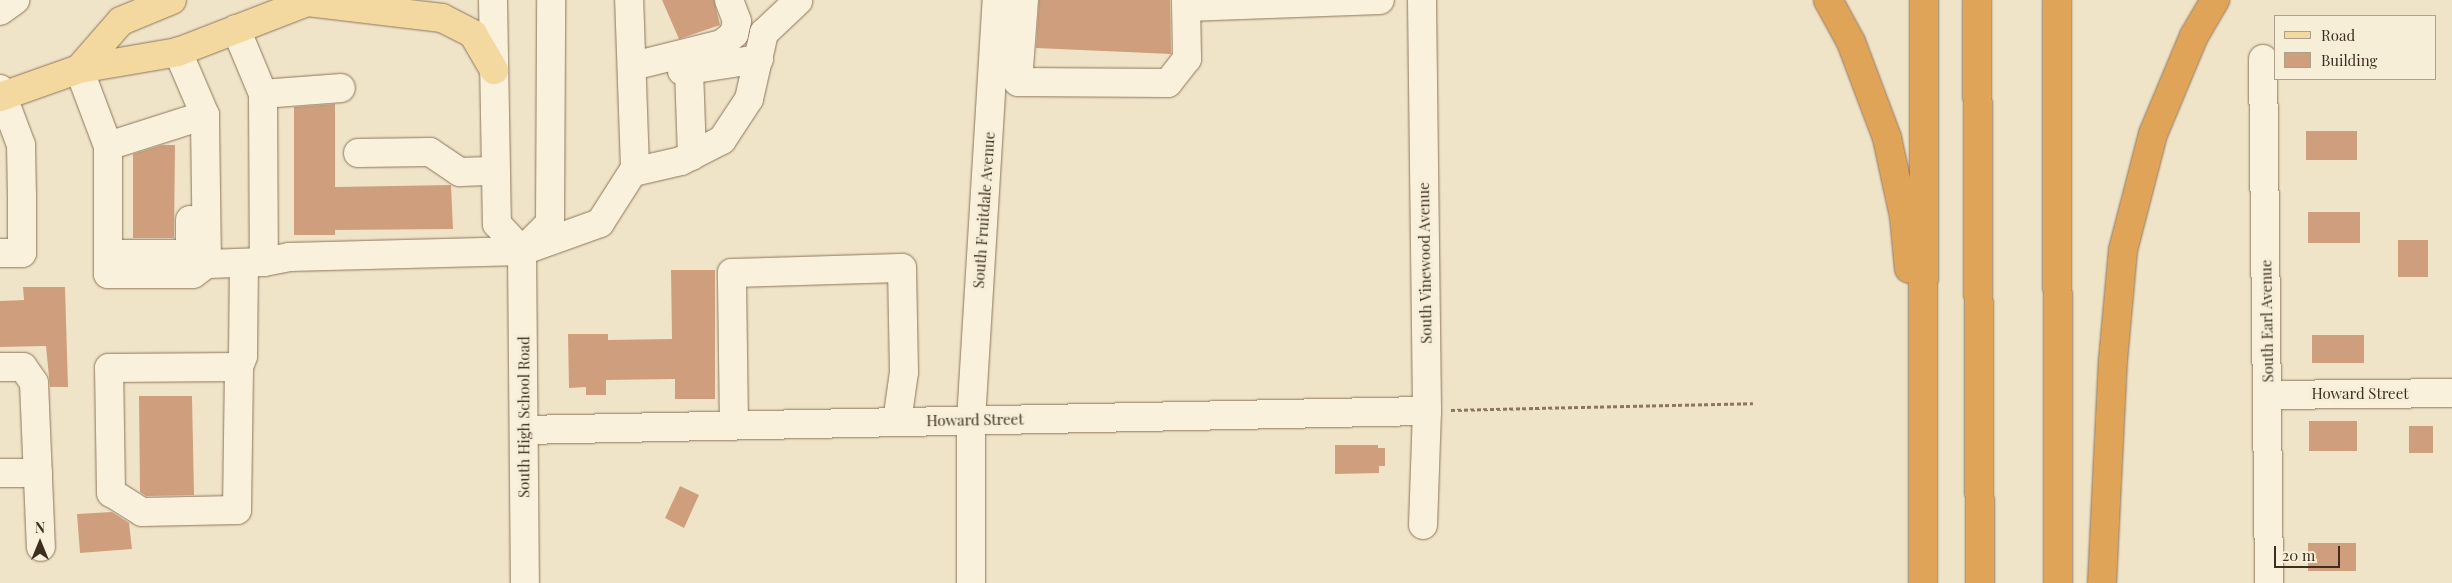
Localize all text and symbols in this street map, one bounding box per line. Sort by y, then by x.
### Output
legend [2274,15,2437,80]
text: Road [2321,25,2355,45]
text: Building [2321,50,2377,70]
street label: South Fruitdale Avenue [970,131,998,289]
street label: South Vinewood Avenue [1415,182,1435,344]
street label: South Earl Avenue [2257,259,2277,383]
street label: South High School Road [515,336,533,498]
street label: Howard Street [2311,385,2409,403]
street label: Howard Street [926,410,1024,430]
north arrow [15,518,65,568]
text: N [35,518,45,537]
scale bar [2277,536,2343,568]
text: 20 m [2282,545,2315,565]

